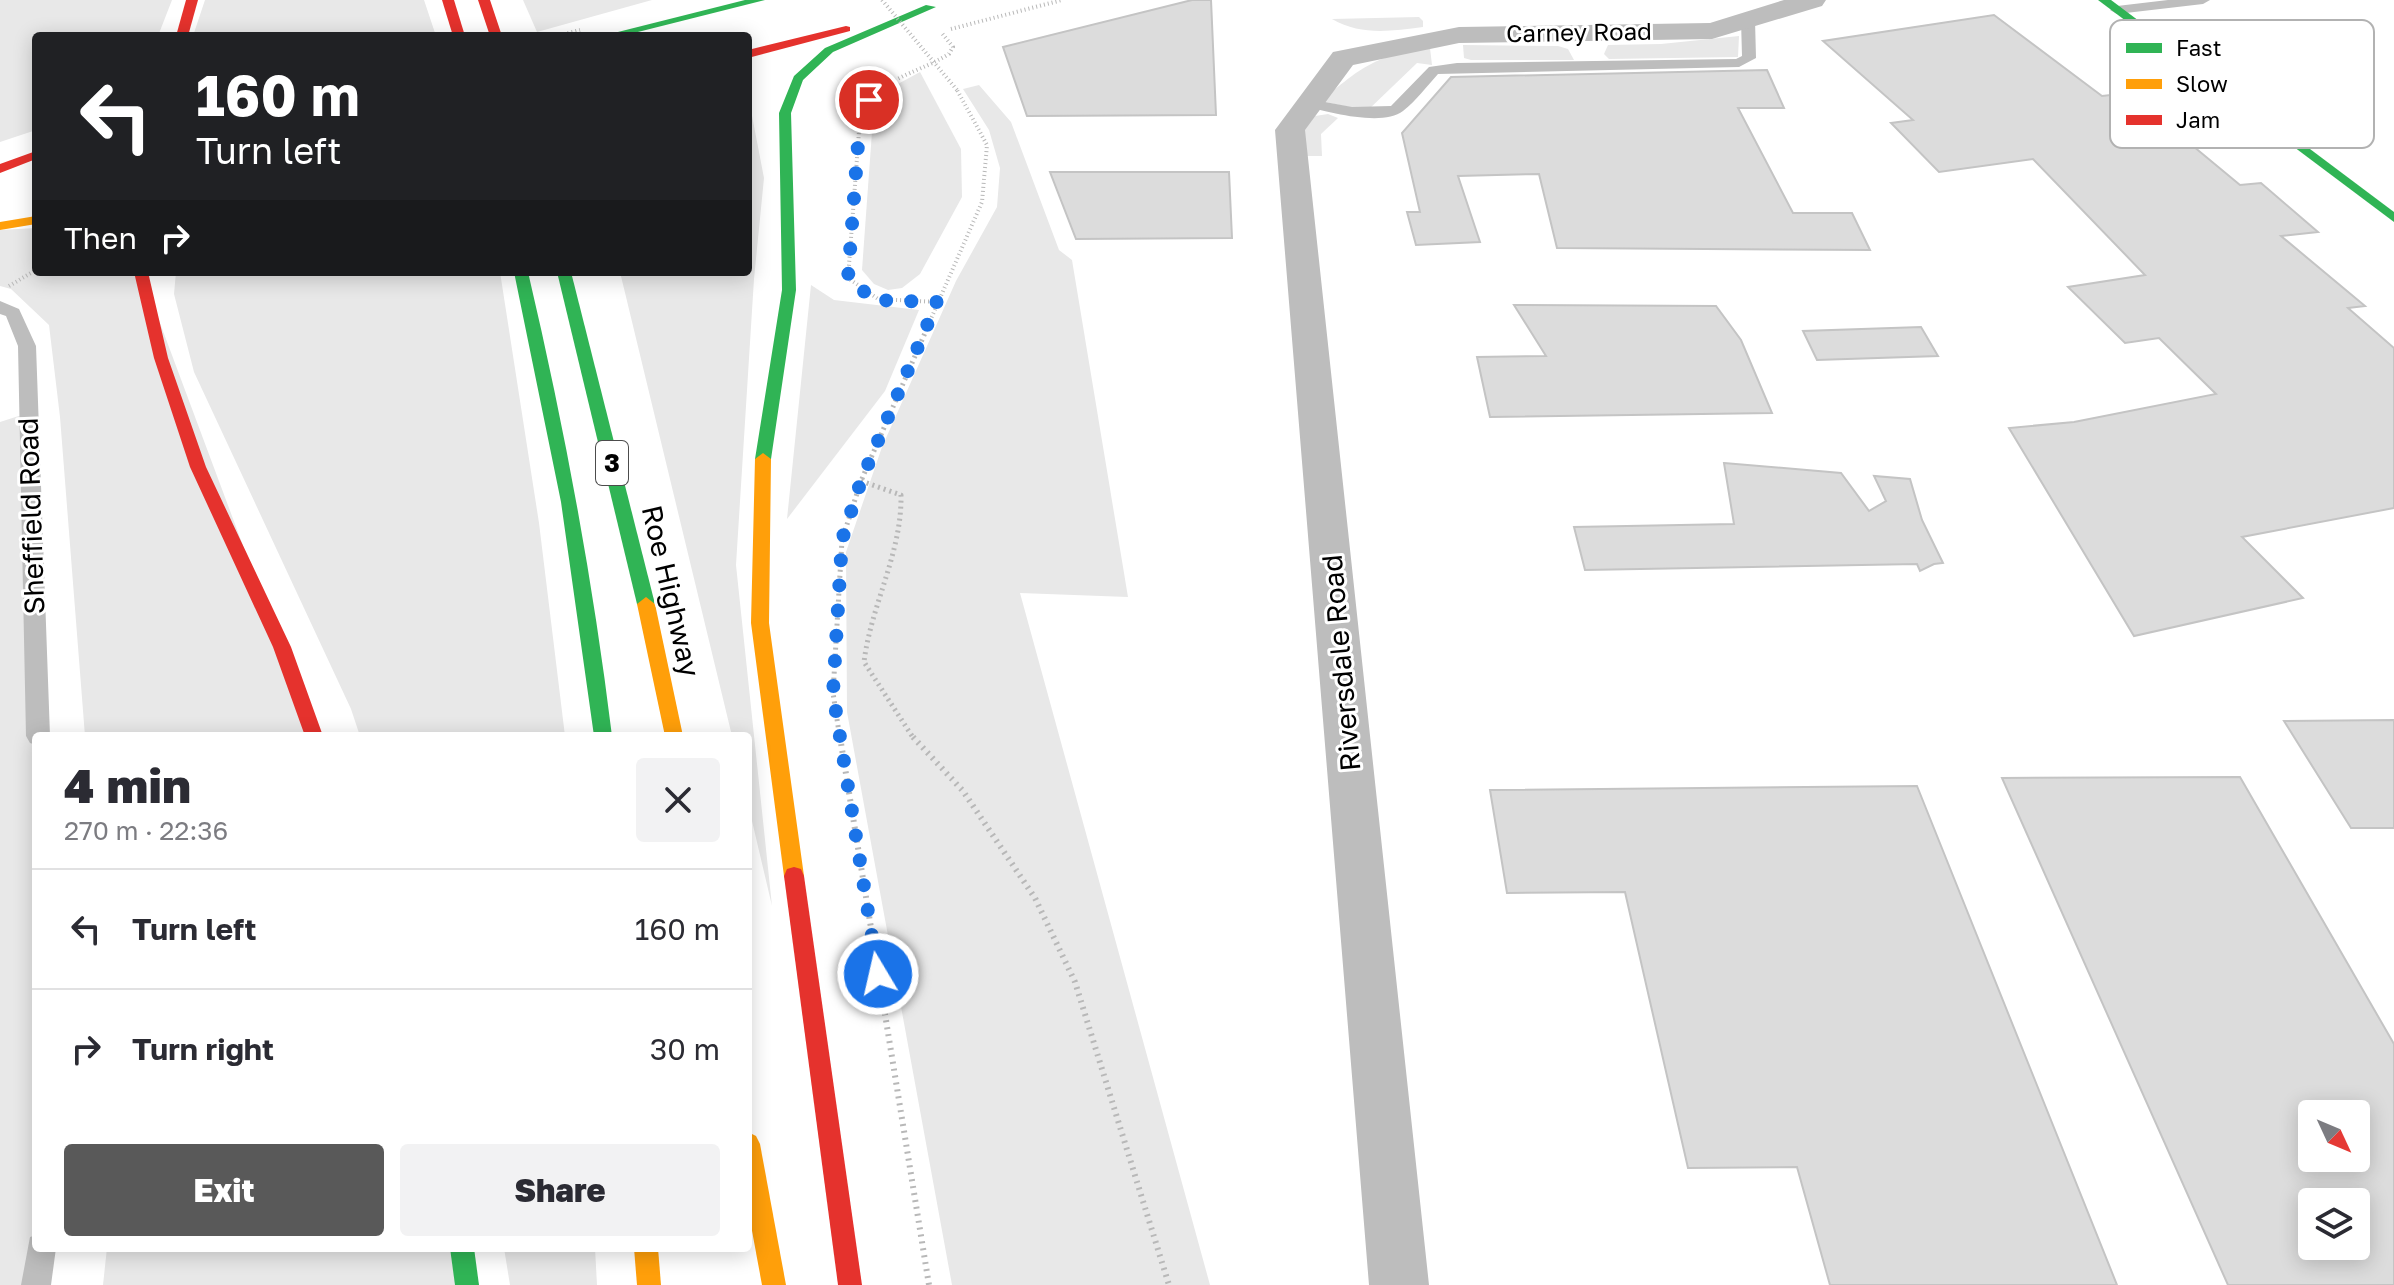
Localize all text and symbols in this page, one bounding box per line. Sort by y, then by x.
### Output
street label: Carney Road [1506,16,1652,47]
legend [2110,20,2374,148]
text: Fast [2176,34,2222,61]
text: 160 m [196,61,360,128]
icon: left [64,64,168,168]
pin [835,66,903,134]
text: Slow [2176,70,2228,97]
icon: arrive [847,78,891,122]
text: Jam [2176,106,2220,133]
text: Turn left [196,129,342,172]
icon: right [153,216,197,260]
text: Then [64,220,137,256]
street label: Sheffield Road [11,417,50,615]
road number: 3 [596,441,628,485]
street label: Roe Highway [636,502,707,680]
street label: Riversdale Road [1315,553,1366,773]
text: 4 min [64,756,191,814]
button: close [636,758,720,842]
text: 270 m · 22:36 [64,815,228,846]
icon: left [64,907,108,951]
text: Turn left [132,911,257,947]
text: 160 m [635,911,720,947]
position arrow [836,932,920,1016]
icon: right [64,1027,108,1071]
text: Turn right [132,1031,274,1067]
text: 30 m [650,1031,720,1067]
north arrow [2298,1100,2370,1172]
map controls [2298,1100,2370,1260]
button: Exit [64,1144,384,1236]
button: Share [400,1144,720,1236]
button: layers [2298,1188,2370,1260]

